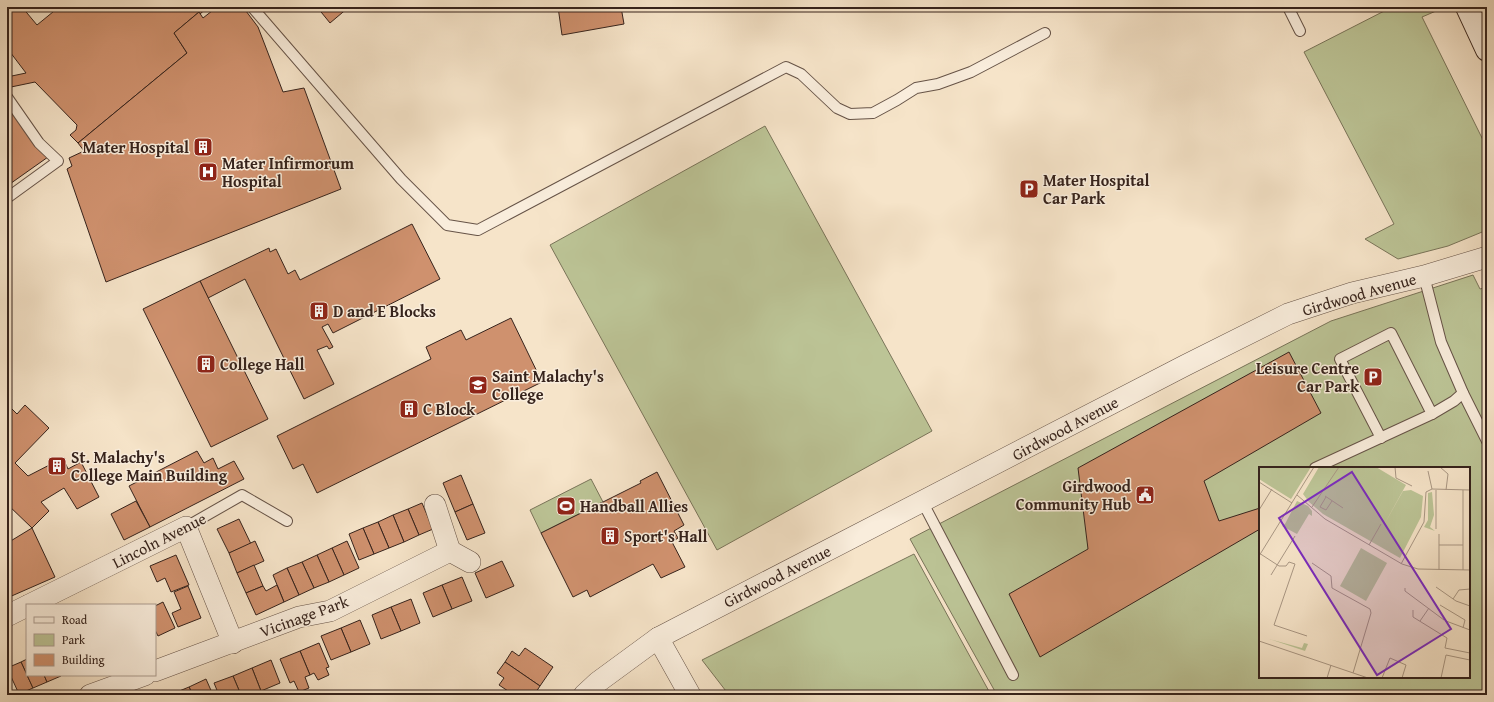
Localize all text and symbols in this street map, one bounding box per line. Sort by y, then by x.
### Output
place label: Mater Hospital [82,135,189,159]
building icon: Mater Hospital [192,136,214,158]
place label: Mater Infirmorum Hospital [222,151,354,193]
hospital icon: Mater Infirmorum Hospital [197,161,219,183]
place label: Mater Hospital Car Park [1043,168,1150,210]
parking icon: Mater Hospital Car Park [1018,178,1040,200]
street label: Girdwood Avenue [1299,266,1419,322]
place label: D and E Blocks [333,299,436,323]
building icon: D and E Blocks [308,300,330,322]
place label: College Hall [220,352,304,376]
building icon: College Hall [195,353,217,375]
place label: Leisure Centre Car Park [1256,356,1360,398]
place label: Saint Malachy's College [492,364,604,406]
parking icon: Leisure Centre Car Park [1362,366,1384,388]
school or university icon: Saint Malachy's College [467,374,489,396]
street label: Girdwood Avenue [1007,390,1123,466]
place label: C Block [423,397,476,421]
building icon: C Block [398,398,420,420]
place label: St. Malachy's College Main Building [71,445,228,487]
building icon: St. Malachy's College Main Building [46,455,68,477]
inset map [1259,467,1470,678]
place label: Girdwood Community Hub [1016,474,1132,516]
public building icon: Girdwood Community Hub [1134,484,1156,506]
place label: Handball Allies [580,494,688,518]
sports icon: Handball Allies [555,495,577,517]
street label: Lincoln Avenue [108,506,210,574]
place label: Sport's Hall [624,524,708,548]
building icon: Sport's Hall [599,525,621,547]
street label: Girdwood Avenue [719,539,835,613]
street label: Vicinage Park [256,589,353,643]
legend [26,604,156,676]
text: Road [62,611,88,628]
text: Park [62,631,86,648]
text: Building [62,651,105,668]

